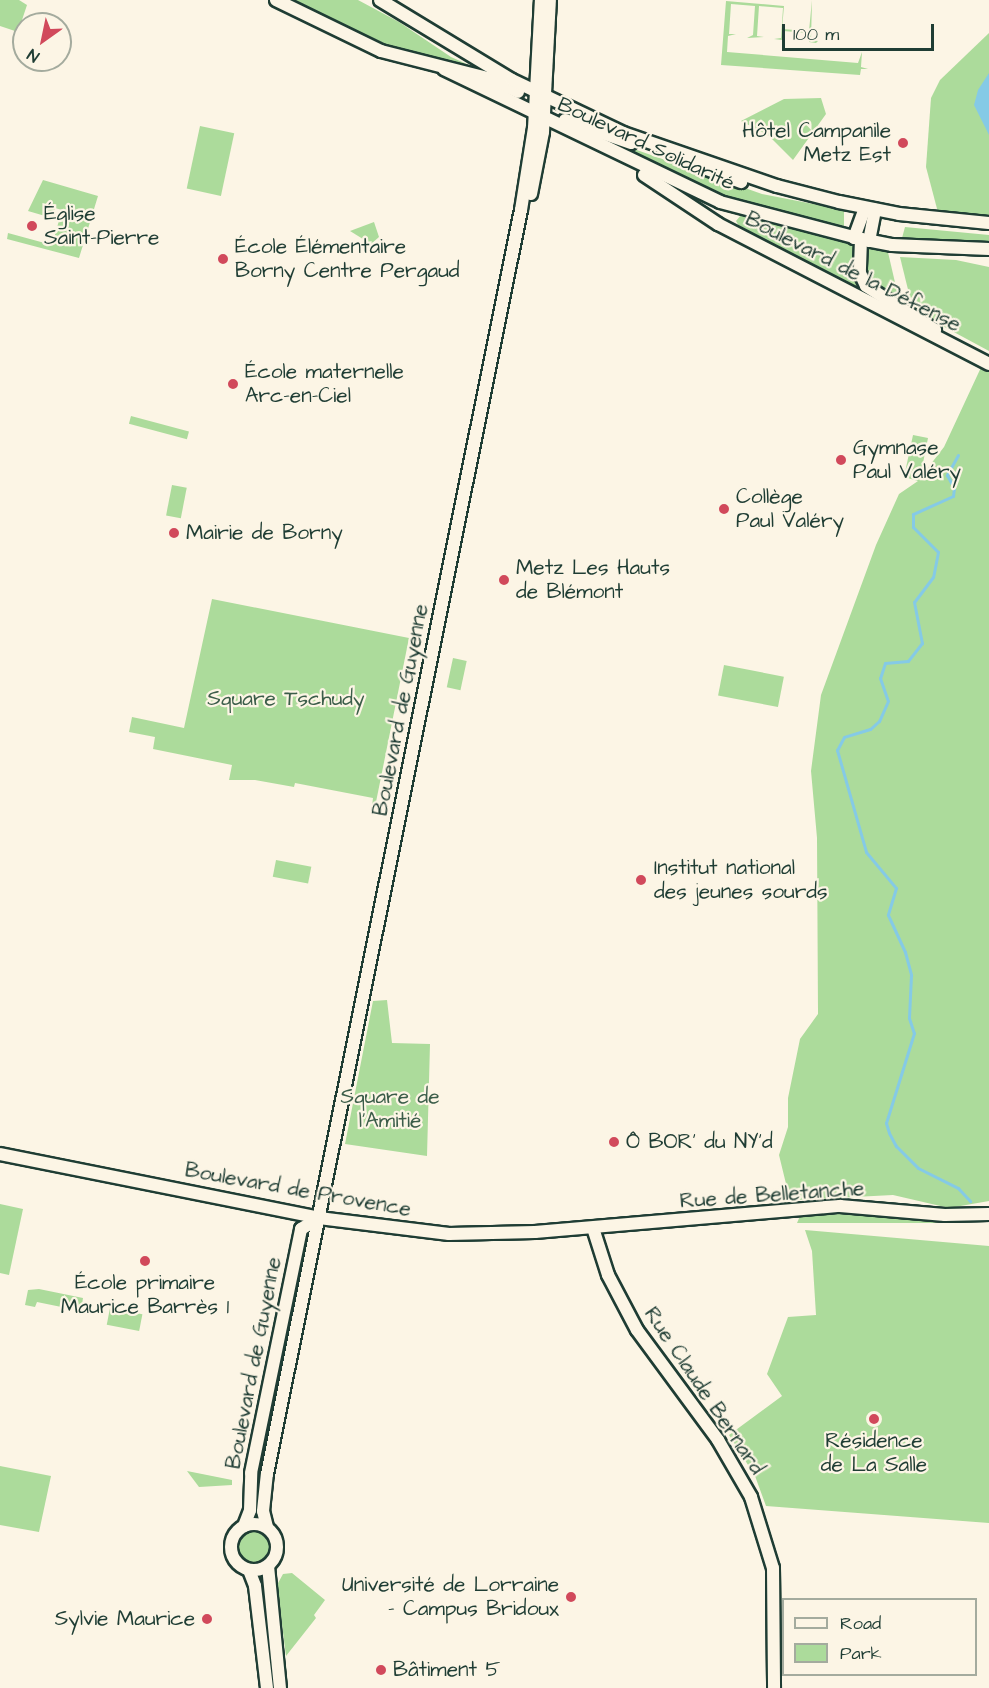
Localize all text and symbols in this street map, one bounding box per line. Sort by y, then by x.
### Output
north arrow [12,12,72,72]
scale bar [785,12,936,50]
text: 100 m [793,22,839,47]
text: N [23,43,43,67]
street label: Boulevard Solidarité [554,92,738,196]
place label: Hôtel Campanile Metz Est [742,118,891,168]
marker: Hôtel Campanile Metz Est [896,136,910,150]
place label: Église Saint-Pierre [44,201,159,251]
street label: Boulevard de la Défense [741,207,965,337]
marker: Église Saint-Pierre [25,219,39,233]
place label: École Élémentaire Borny Centre Pergaud [235,234,460,284]
marker: École Élémentaire Borny Centre Pergaud [216,252,230,266]
place label: École maternelle Arc-en-Ciel [245,359,404,409]
marker: École maternelle Arc-en-Ciel [226,377,240,391]
place label: Gymnase Paul Valéry [853,435,961,485]
marker: Gymnase Paul Valéry [834,453,848,467]
place label: Collège Paul Valéry [736,484,844,534]
marker: Collège Paul Valéry [717,502,731,516]
place label: Mairie de Borny [186,520,343,546]
marker: Mairie de Borny [167,526,181,540]
place label: Metz Les Hauts de Blémont [516,555,670,605]
marker: Metz Les Hauts de Blémont [497,573,511,587]
street label: Boulevard de Guyenne [368,602,434,818]
park label: Square Tschudy [207,686,365,712]
place label: Institut national des jeunes sourds [654,855,828,905]
marker: Institut national des jeunes sourds [632,871,650,889]
park label: Square de l'Amitié [340,1084,440,1134]
place label: Ô BOR' du NY'd [626,1129,773,1155]
marker: Ô BOR' du NY'd [607,1135,621,1149]
street label: Boulevard de Provence [183,1158,413,1222]
street label: Rue de Belletanche [679,1176,865,1214]
marker: École primaire Maurice Barrès 1 [138,1254,152,1268]
street label: Boulevard de Guyenne [221,1255,287,1471]
place label: École primaire Maurice Barrès 1 [61,1270,229,1320]
street label: Rue Claude Bernard [639,1302,769,1480]
marker: Résidence de La Salle [867,1412,881,1426]
place label: Résidence de La Salle [821,1428,927,1478]
place label: Université de Lorraine - Campus Bridoux [342,1572,559,1622]
marker: Université de Lorraine - Campus Bridoux [564,1590,578,1604]
legend [782,1598,977,1676]
place label: Sylvie Maurice [55,1606,195,1632]
text: Road [840,1611,881,1636]
marker: Sylvie Maurice [200,1612,214,1626]
text: Park [840,1641,882,1666]
place label: Bâtiment 5 [393,1657,500,1683]
marker: Bâtiment 5 [374,1663,388,1677]

